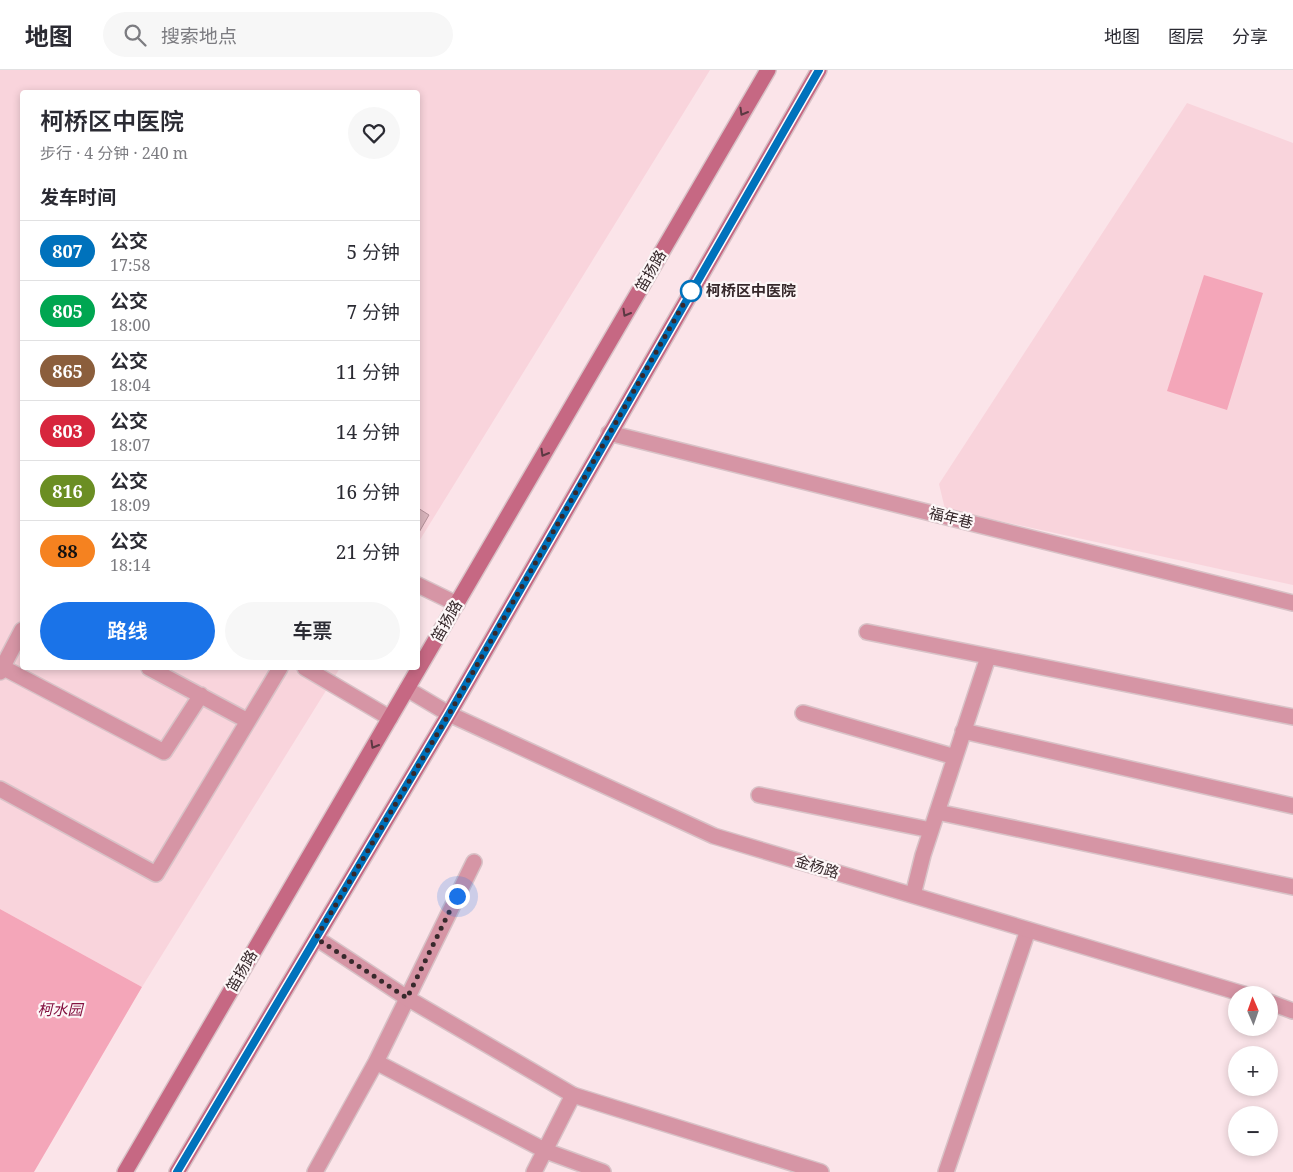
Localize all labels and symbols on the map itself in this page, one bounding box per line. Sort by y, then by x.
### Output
one-way arrow [740,107,750,116]
street label: 笛扬路 [630,246,670,295]
marker: 柯桥区中医院 [680,280,702,302]
place label: 柯桥区中医院 [706,280,796,300]
one-way arrow [623,307,633,316]
one-way arrow [541,448,551,457]
street label: 福年巷 [927,502,976,532]
street label: 笛扬路 [426,596,466,645]
one-way arrow [371,739,381,748]
street label: 金杨路 [793,850,842,882]
your location [445,884,470,909]
street label: 笛扬路 [221,946,261,995]
north arrow [1228,986,1278,1036]
park label: 柯水园 [37,999,84,1019]

